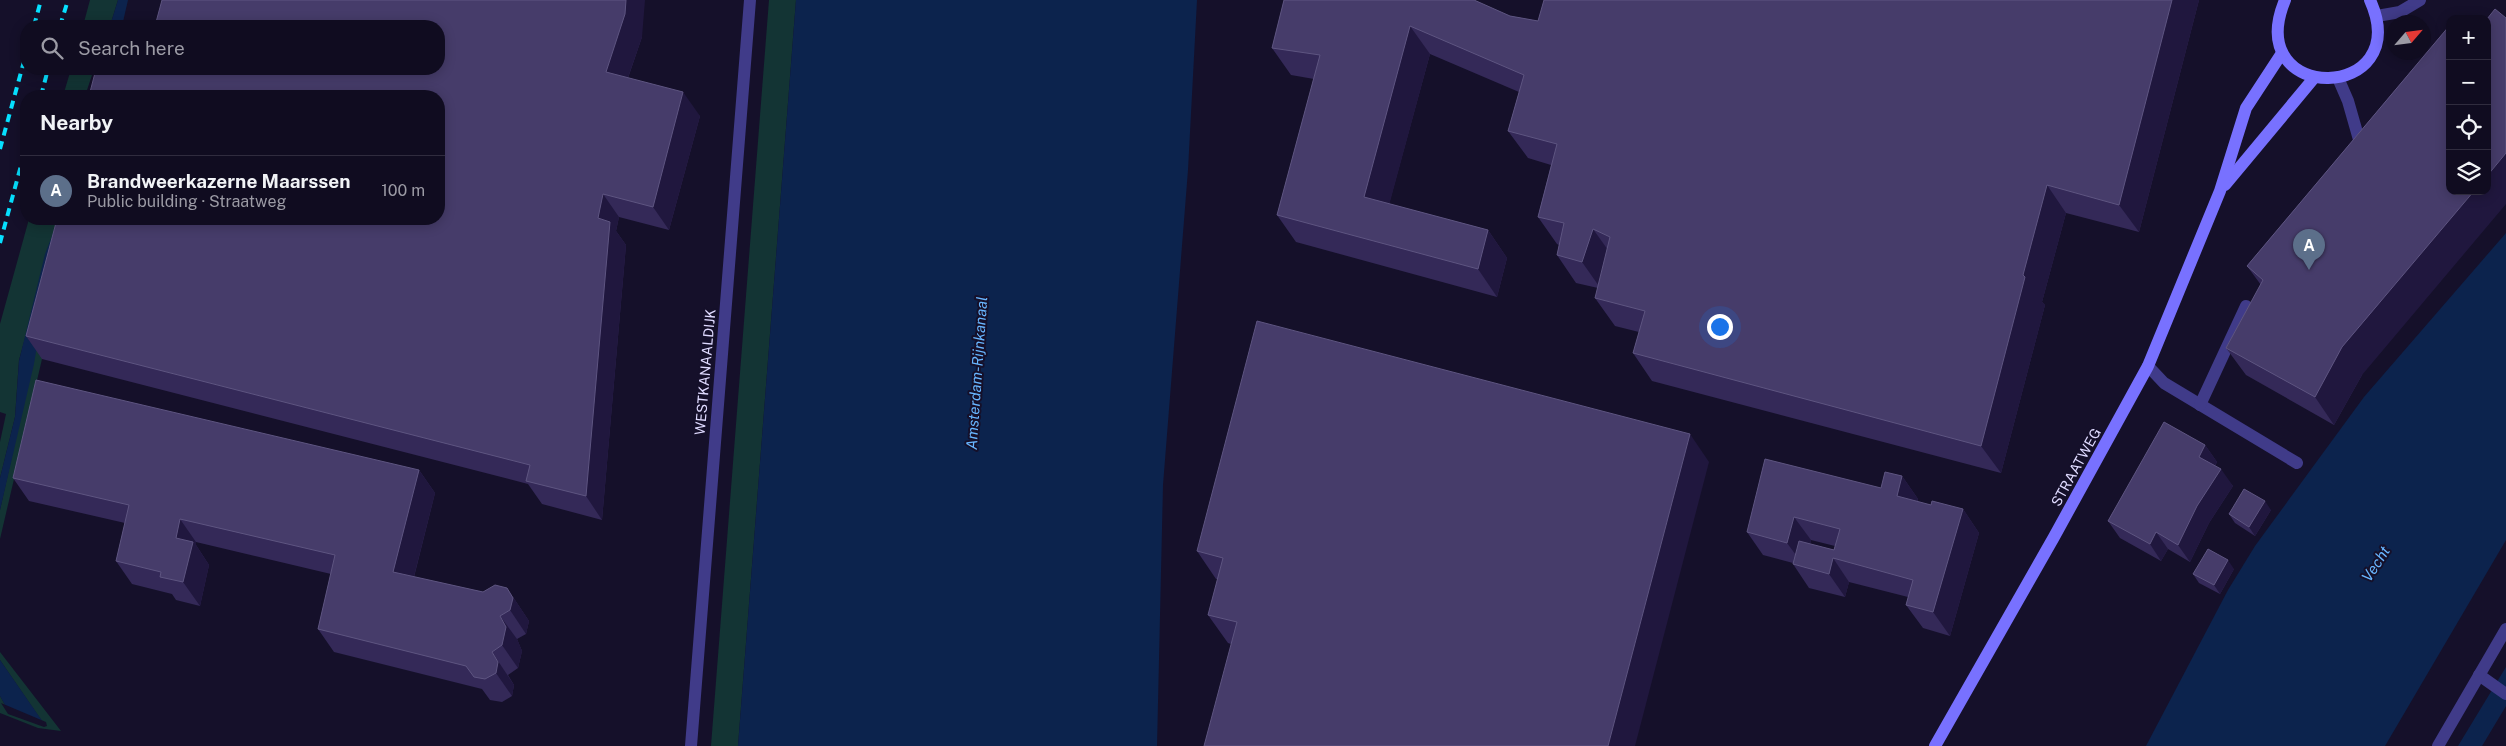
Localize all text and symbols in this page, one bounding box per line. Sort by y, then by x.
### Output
north arrow [2386,15,2431,60]
map controls [2446,15,2491,195]
button: + [2446,15,2491,60]
search box [20,20,445,75]
icon: search [38,34,66,62]
text: Search here [78,37,185,59]
button: − [2446,60,2491,105]
button: locate [2446,105,2491,150]
text: Nearby [40,110,113,135]
button: layers [2446,150,2491,195]
text: Brandweerkazerne Maarssen [87,170,350,192]
text: A [50,181,62,200]
text: 100 m [381,181,425,200]
text: Public building · Straatweg [87,192,286,211]
pin: A [2293,229,2325,270]
water label: Amsterdam-Rijnkanaal [963,296,990,450]
street label: WESTKANAALDIJK [692,308,719,436]
your location [1707,314,1733,340]
street label: STRAATWEG [2048,425,2104,509]
water label: Vecht [2358,543,2393,585]

